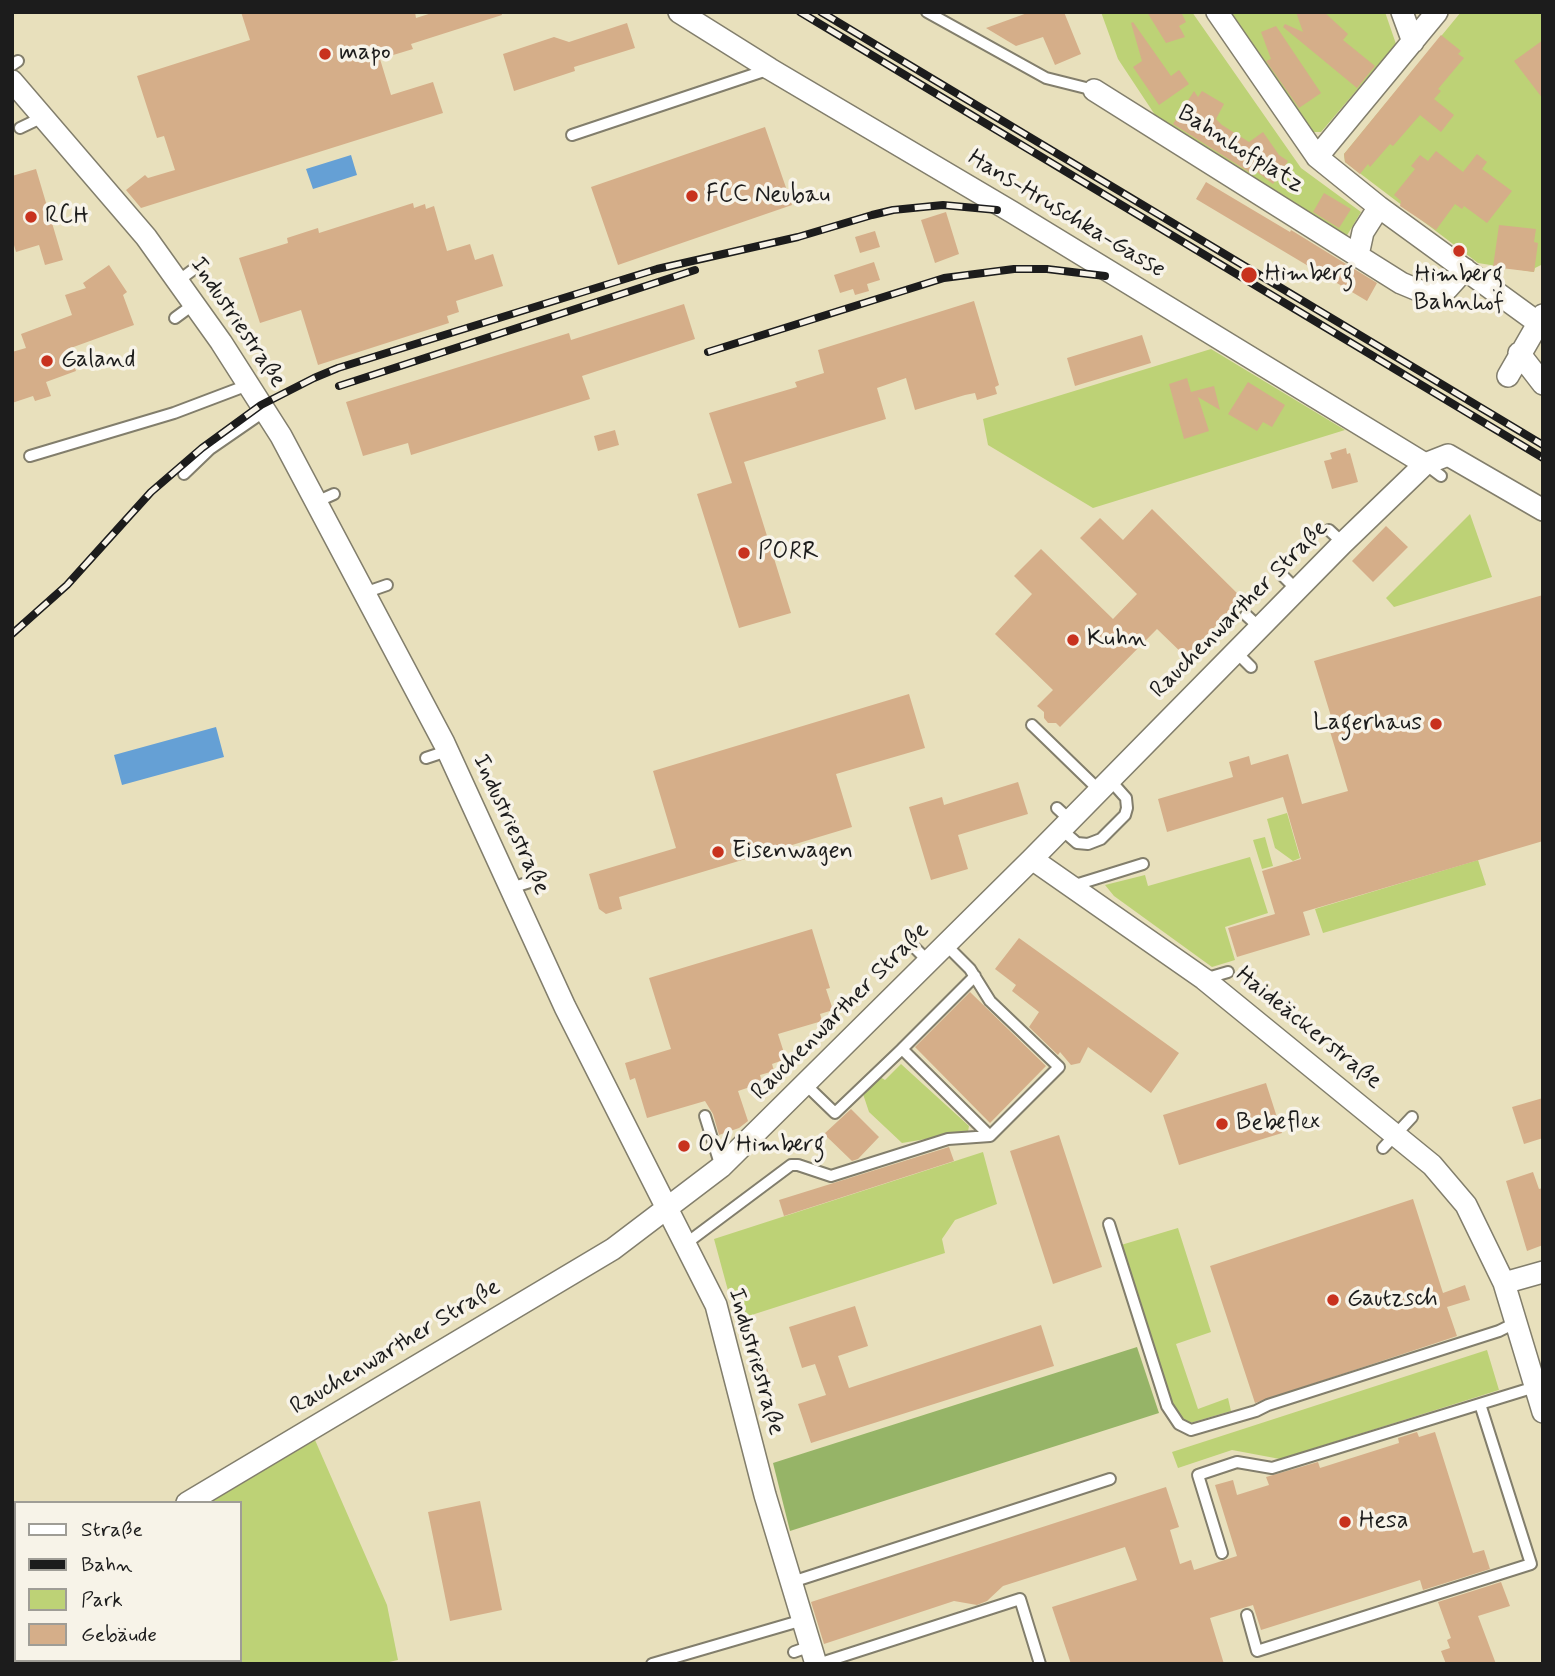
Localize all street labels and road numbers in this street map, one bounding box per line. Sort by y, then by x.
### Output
street label: Bahnhofplatz [1171,100,1309,200]
street label: Hans-Hruschka-Gasse [962,145,1170,285]
street label: Industriestraße [183,252,291,394]
street label: Rauchenwarther Straße [1145,515,1335,705]
street label: Industriestraße [465,750,555,900]
street label: Rauchenwarther Straße [746,917,936,1107]
street label: Haideäckerstraße [1229,961,1387,1097]
street label: Rauchenwarther Straße [286,1274,506,1422]
street label: Industriestraße [720,1285,790,1439]

